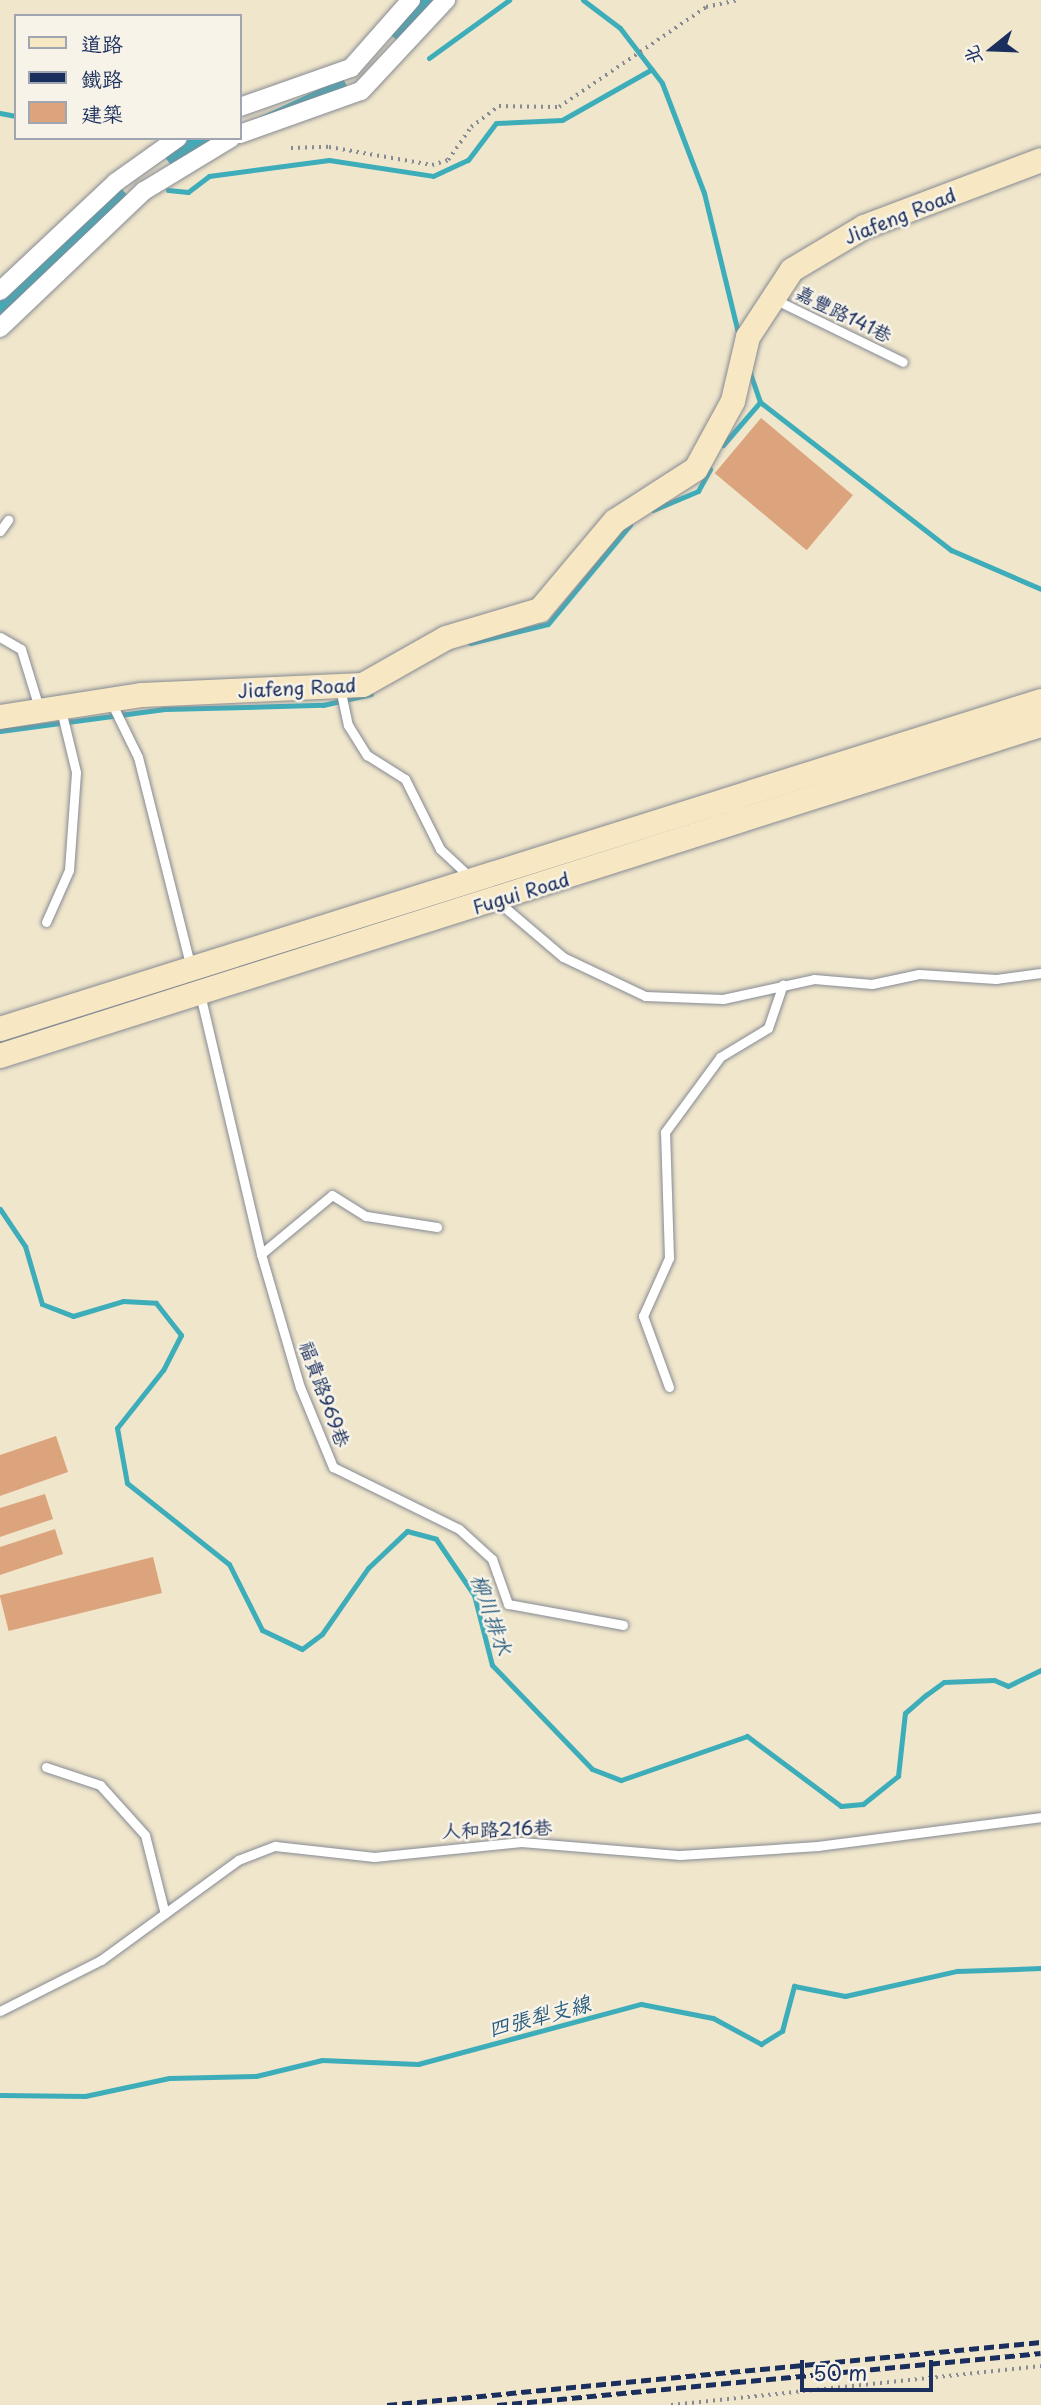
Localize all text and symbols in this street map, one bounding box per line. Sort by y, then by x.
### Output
legend [14,14,242,140]
north arrow [957,14,1027,84]
text: 道路 [81,27,123,59]
text: 北 [956,42,988,69]
text: 鐵路 [81,62,123,94]
text: 建築 [81,97,123,129]
street label: Jiafeng Road [841,183,959,249]
street label: 嘉豐路141巷 [792,281,896,347]
street label: Jiafeng Road [237,674,357,702]
street label: Fugui Road [470,867,572,919]
street label: 福貴路969巷 [295,1338,355,1450]
water label: 柳川排水 [467,1570,519,1658]
street label: 人和路216巷 [441,1816,553,1842]
water label: 四張犁支線 [485,1989,593,2041]
scale bar [803,2346,936,2390]
text: 50 m [813,2356,867,2388]

